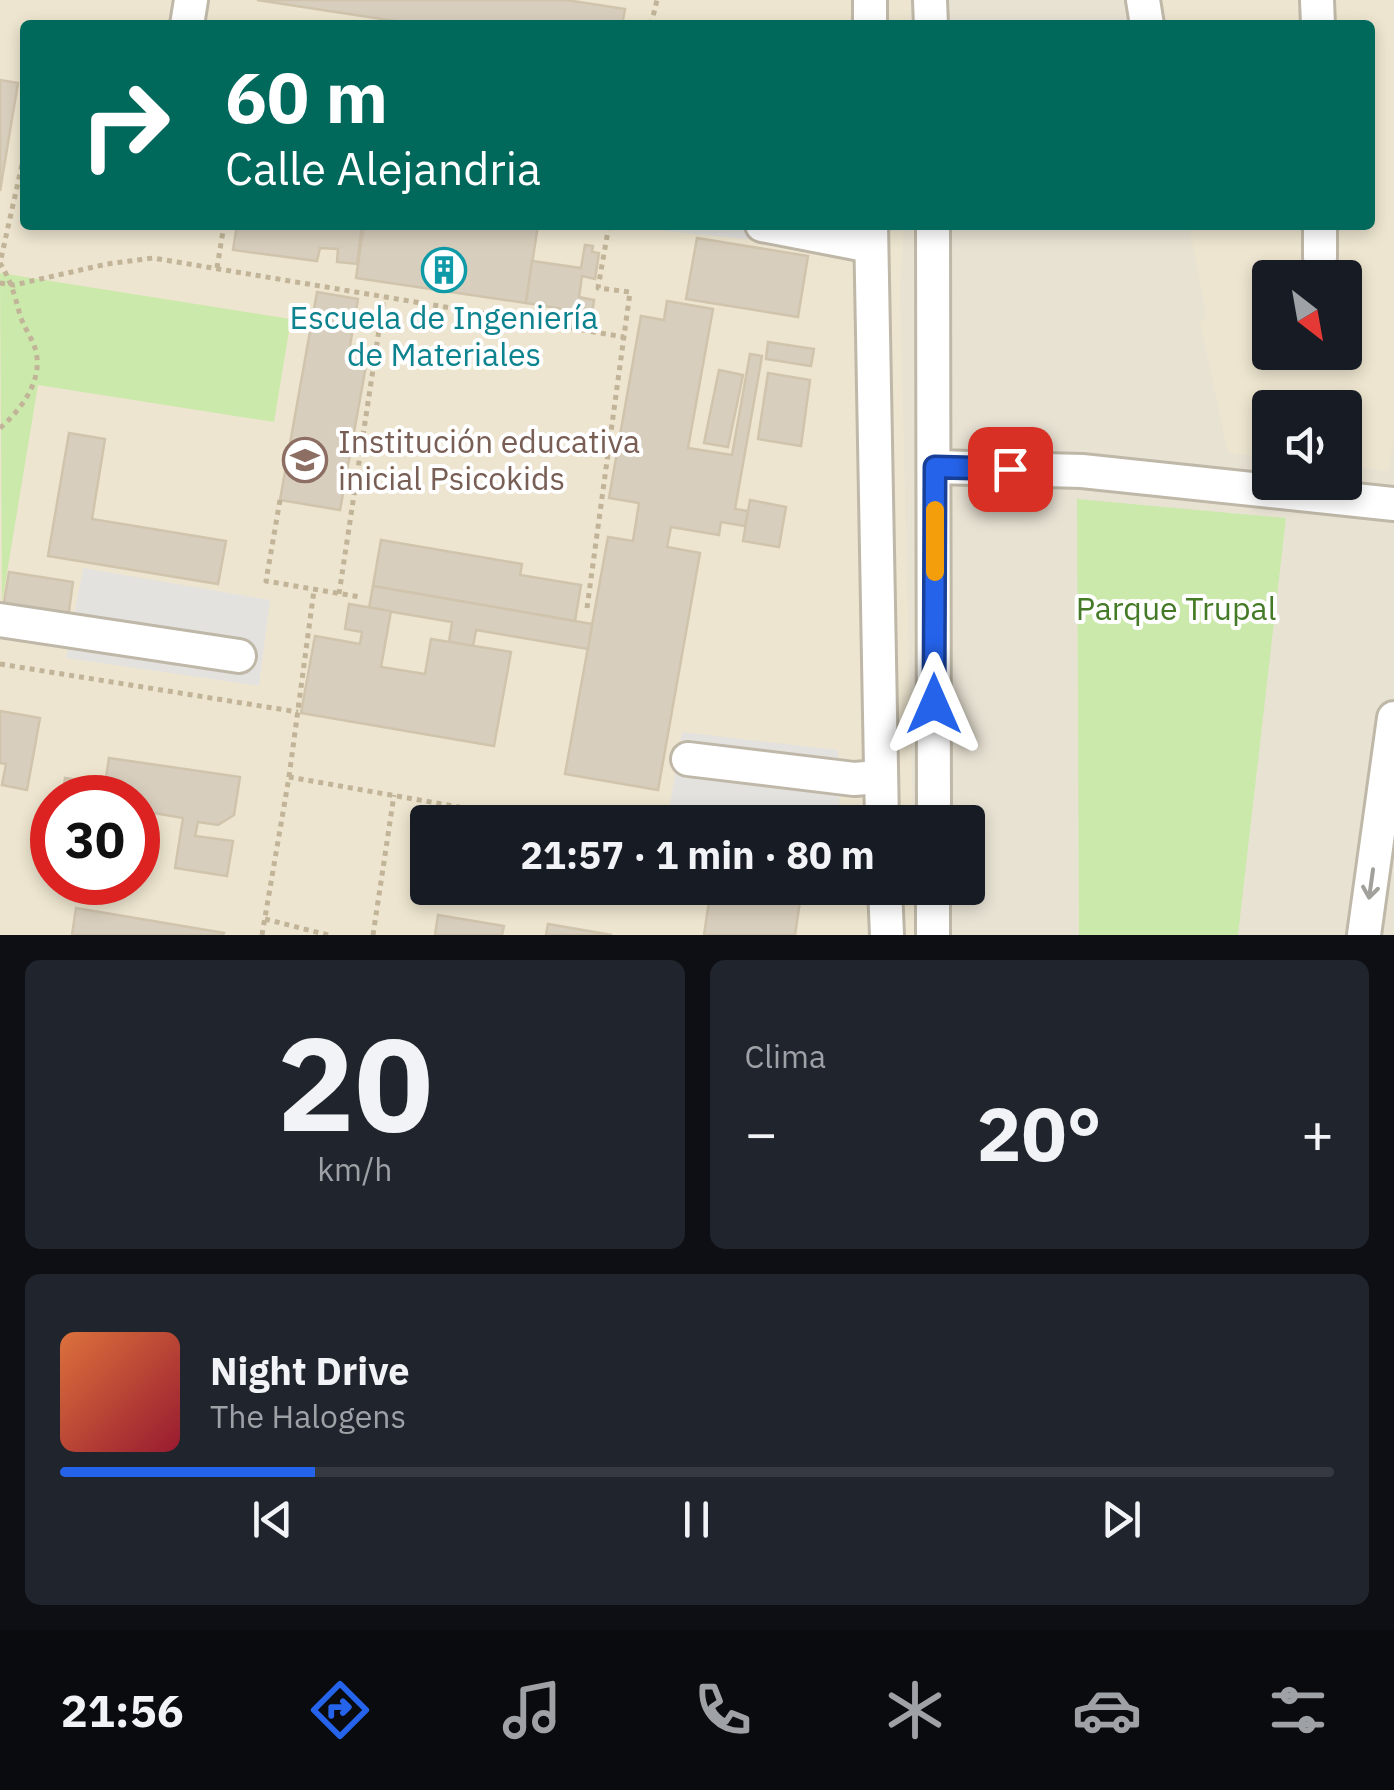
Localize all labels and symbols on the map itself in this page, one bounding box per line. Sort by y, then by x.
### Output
building icon: Escuela de Ingeniería de Materiales [421,247,467,293]
north arrow [1252,260,1362,370]
place label: Escuela de Ingeniería de Materiales [290,296,598,375]
place label: Institución educativa inicial Psicokids [338,420,640,499]
pin [968,427,1053,512]
school or university icon: Institución educativa inicial Psicokids [282,437,328,483]
park label: Parque Trupal [1076,587,1276,629]
position arrow [882,652,986,756]
speed limit sign: 30 [30,775,160,905]
one-way arrow [1361,868,1380,900]

